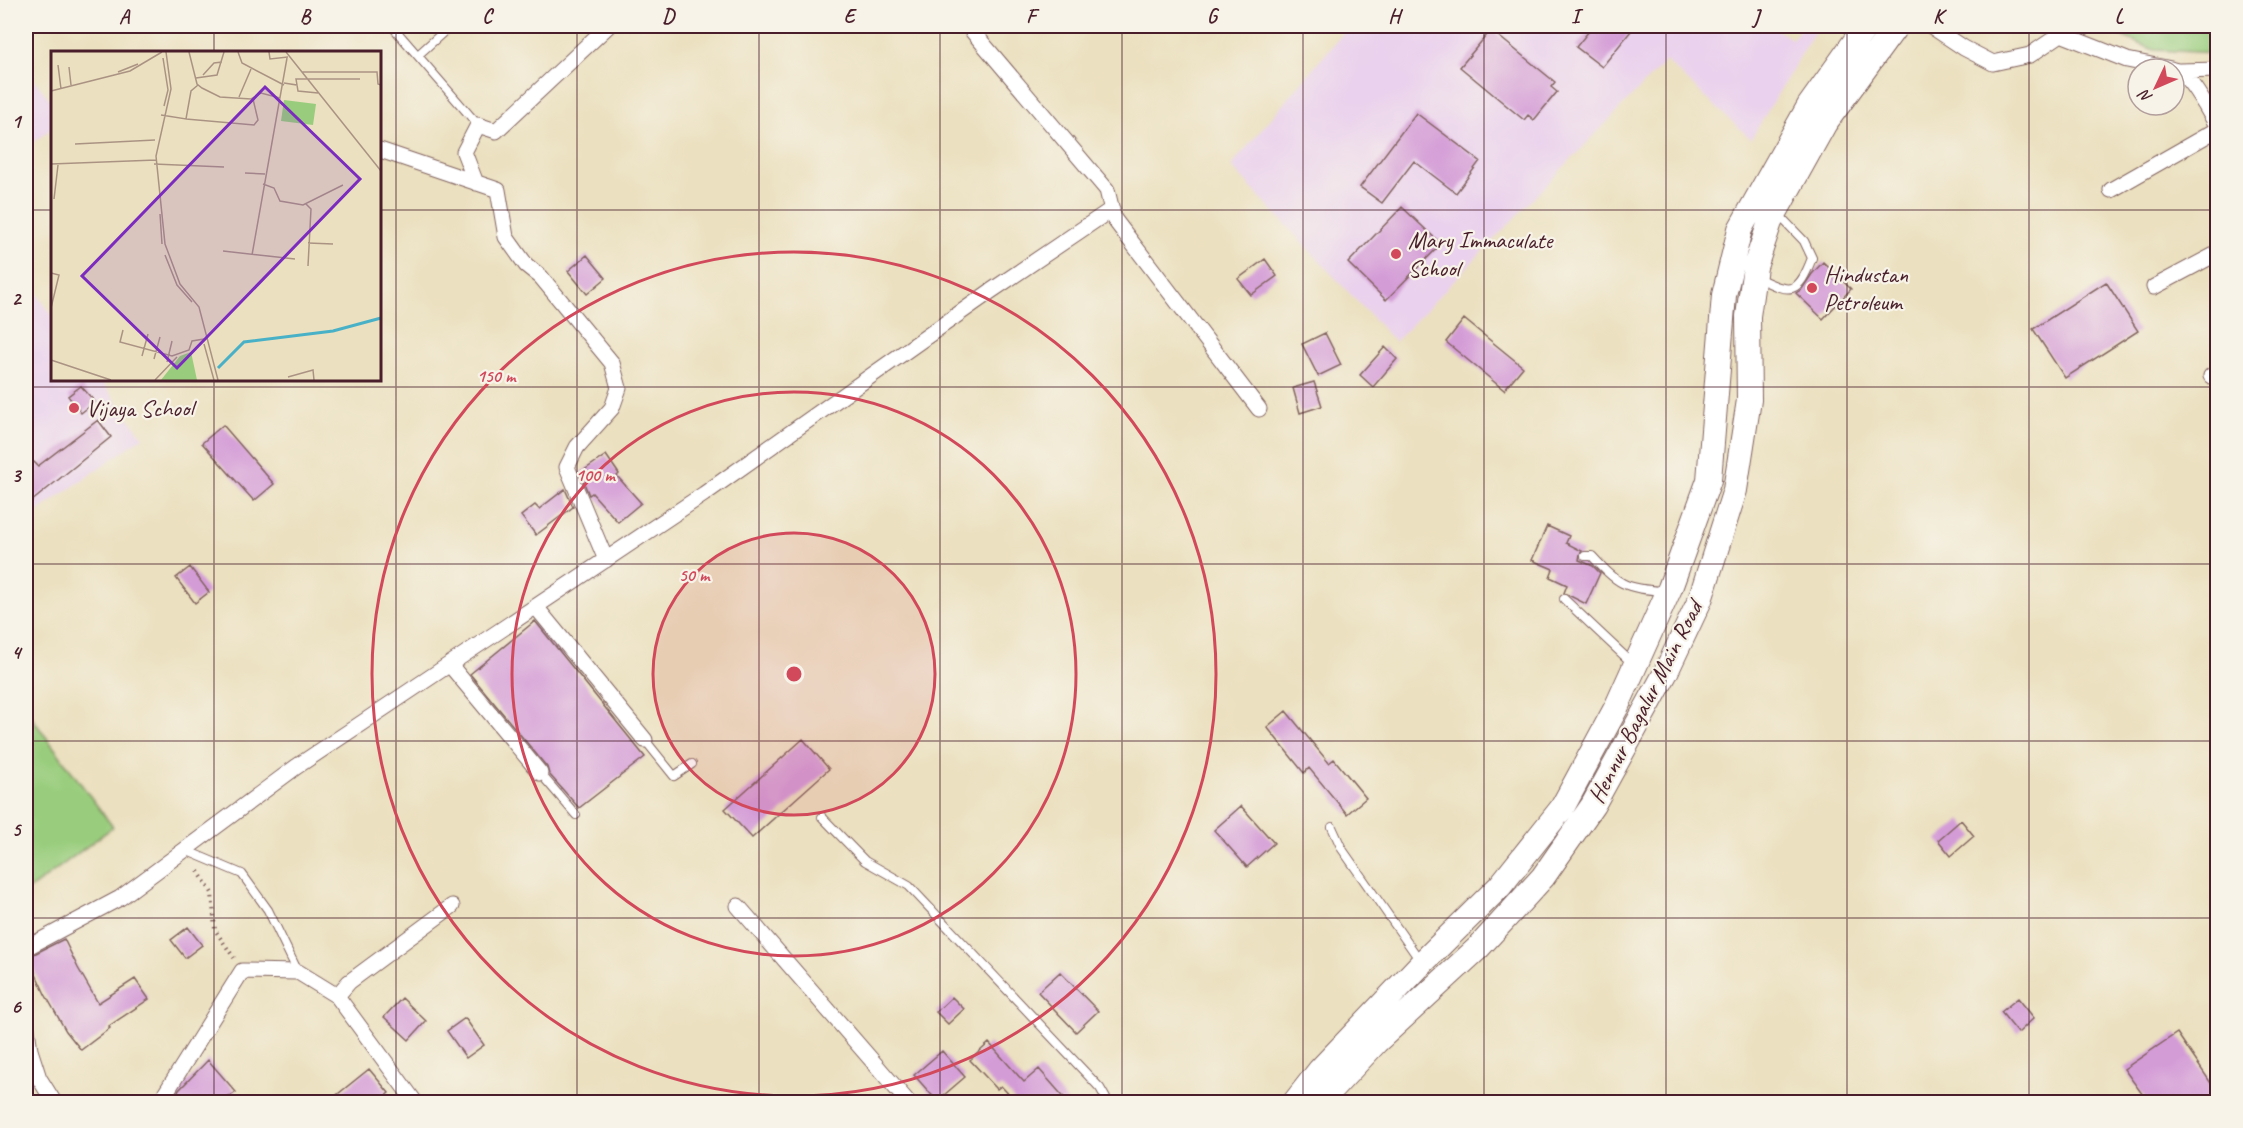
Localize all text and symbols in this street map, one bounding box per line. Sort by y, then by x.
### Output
text: A [119,4,131,29]
text: B [300,4,312,29]
text: C [482,4,494,29]
text: D [662,4,676,29]
text: E [844,4,858,29]
text: F [1026,4,1040,29]
text: G [1207,4,1220,29]
text: H [1388,4,1403,29]
text: I [1571,4,1584,29]
text: J [1751,4,1763,29]
text: K [1933,4,1947,29]
text: L [2115,4,2125,29]
inset map [51,51,381,381]
north arrow [2126,57,2186,117]
text: N [2133,84,2157,107]
text: 1 [12,109,23,134]
place label: Mary Immaculate School [1408,225,1555,283]
marker: Mary Immaculate School [1389,247,1403,261]
place label: Hindustan Petroleum [1824,259,1908,317]
marker: Hindustan Petroleum [1805,281,1819,295]
text: 2 [12,286,23,311]
text: 150 m [477,365,517,387]
place label: Vijaya School [86,393,197,423]
marker: Vijaya School [67,401,81,415]
text: 3 [12,463,23,488]
text: 100 m [576,464,616,486]
text: 50 m [679,564,711,586]
street label: Hennur Bagalur Main Road [1581,593,1711,808]
text: 4 [12,640,24,665]
centre of rings [784,664,804,684]
text: 5 [12,817,23,842]
text: 6 [11,994,22,1019]

